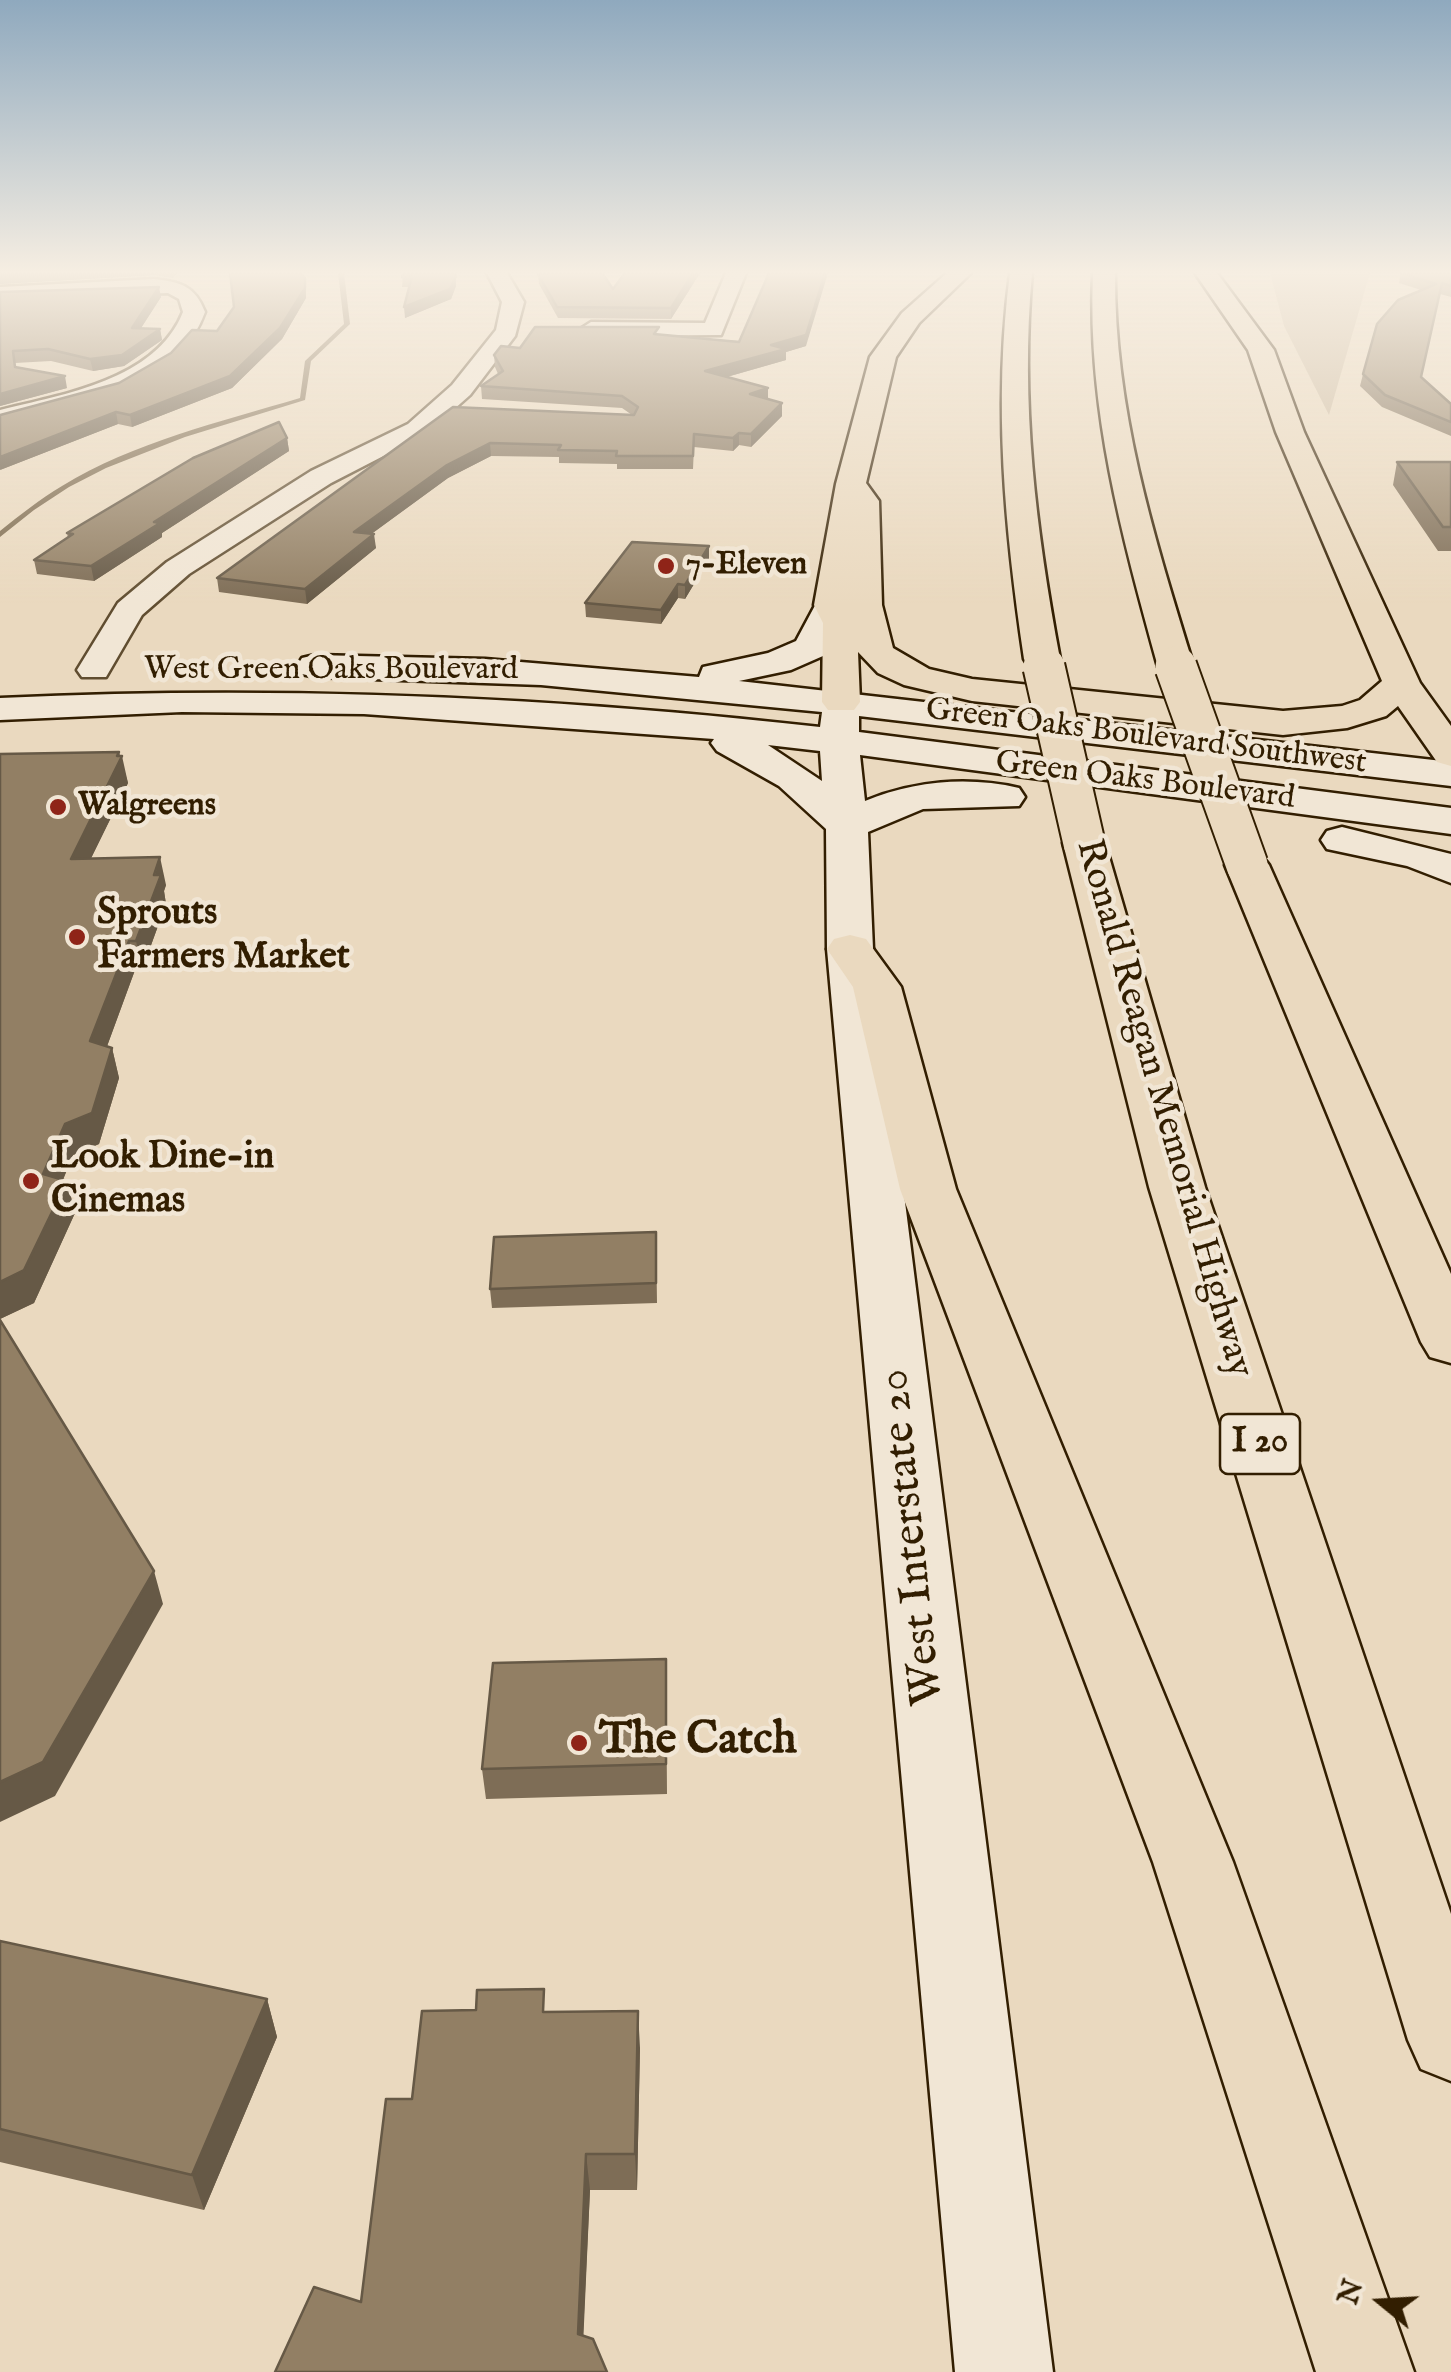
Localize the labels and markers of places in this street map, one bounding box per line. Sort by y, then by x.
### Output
place label: 7-Eleven [686,547,807,585]
marker: 7-Eleven [655,555,677,577]
place label: Walgreens [78,788,216,826]
marker: Walgreens [47,796,69,818]
place label: Sprouts Farmers Market [97,892,350,982]
marker: Sprouts Farmers Market [66,926,88,948]
place label: Look Dine-in Cinemas [51,1136,274,1226]
marker: Look Dine-in Cinemas [20,1170,42,1192]
place label: The Catch [599,1716,797,1770]
marker: The Catch [568,1732,590,1754]

